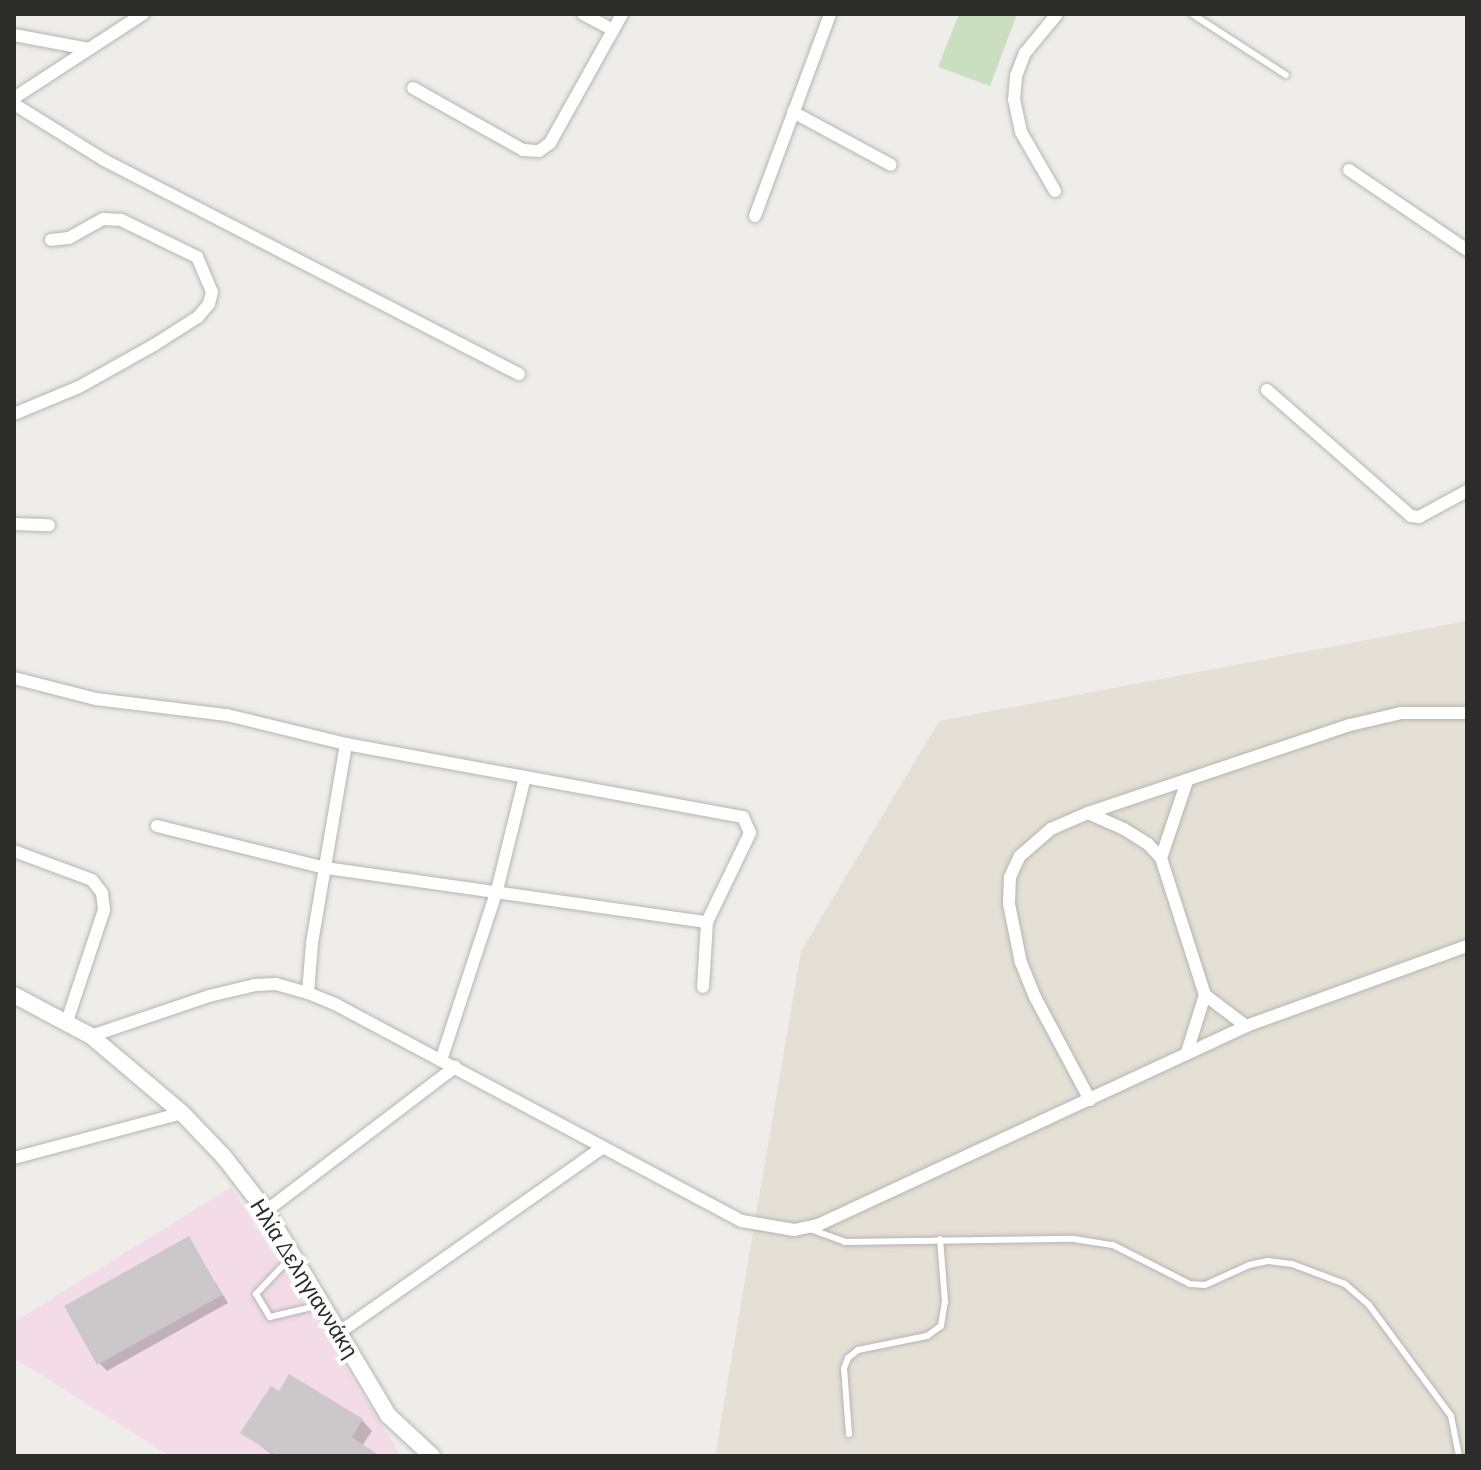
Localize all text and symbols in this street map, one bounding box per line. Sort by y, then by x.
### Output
street label: Ηλία Δεληγιαννάκη [245,1194,365,1362]

